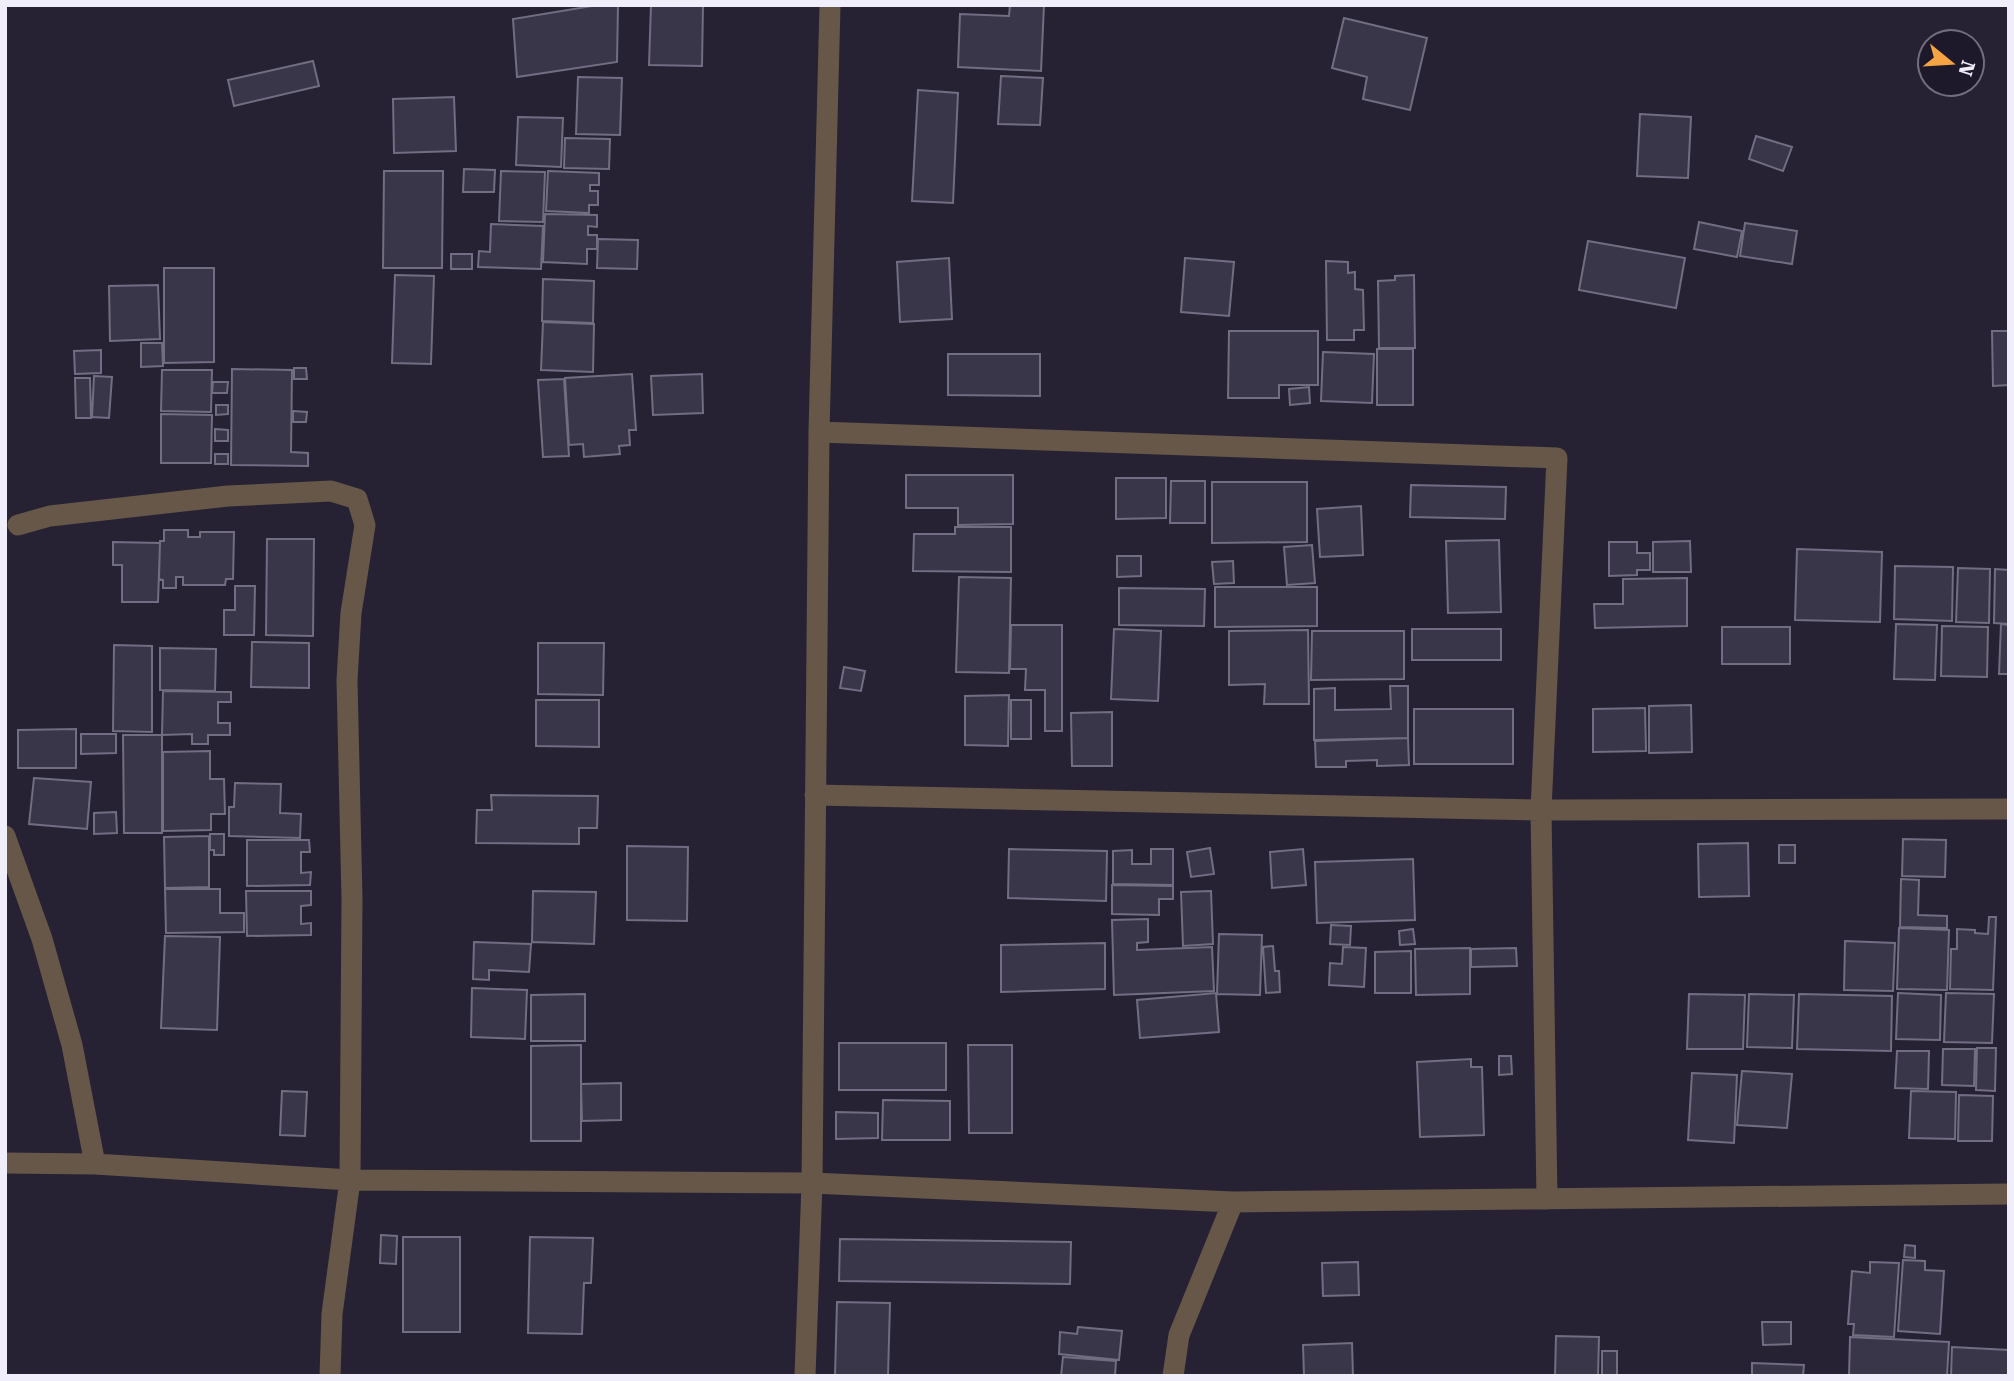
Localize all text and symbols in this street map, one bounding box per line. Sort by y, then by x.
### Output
north arrow [1916,28,1986,98]
text: N [1953,58,1980,79]

